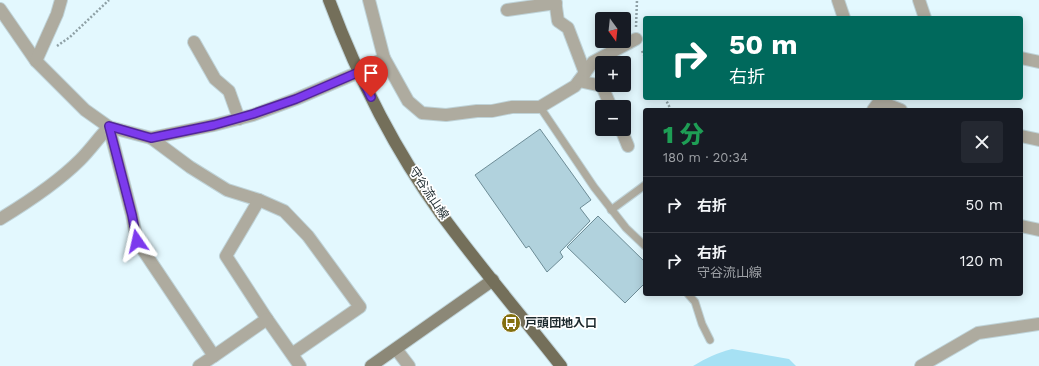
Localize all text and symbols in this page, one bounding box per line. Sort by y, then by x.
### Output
north arrow [595,12,631,48]
map controls [595,12,631,136]
text: 50 m [729,28,798,61]
icon: right [663,32,715,84]
pin [354,56,388,97]
button: + [595,56,631,92]
icon: arrive [360,62,382,84]
text: 右折 [729,66,765,87]
button: − [595,100,631,136]
text: 1 分 [663,121,704,149]
button: close [961,121,1003,163]
text: 180 m · 20:34 [663,150,748,165]
street label: 守谷流山線 [406,164,452,222]
icon: right [663,194,685,216]
text: 50 m [966,196,1003,214]
text: 右折 [697,197,727,215]
position arrow [116,220,158,262]
text: 右折 [697,244,727,262]
icon: right [663,250,685,272]
text: 120 m [960,252,1003,270]
text: 守谷流山線 [697,265,762,280]
bus stop icon: 戸頭団地入口 [500,312,522,334]
place label: 戸頭団地入口 [525,316,597,330]

